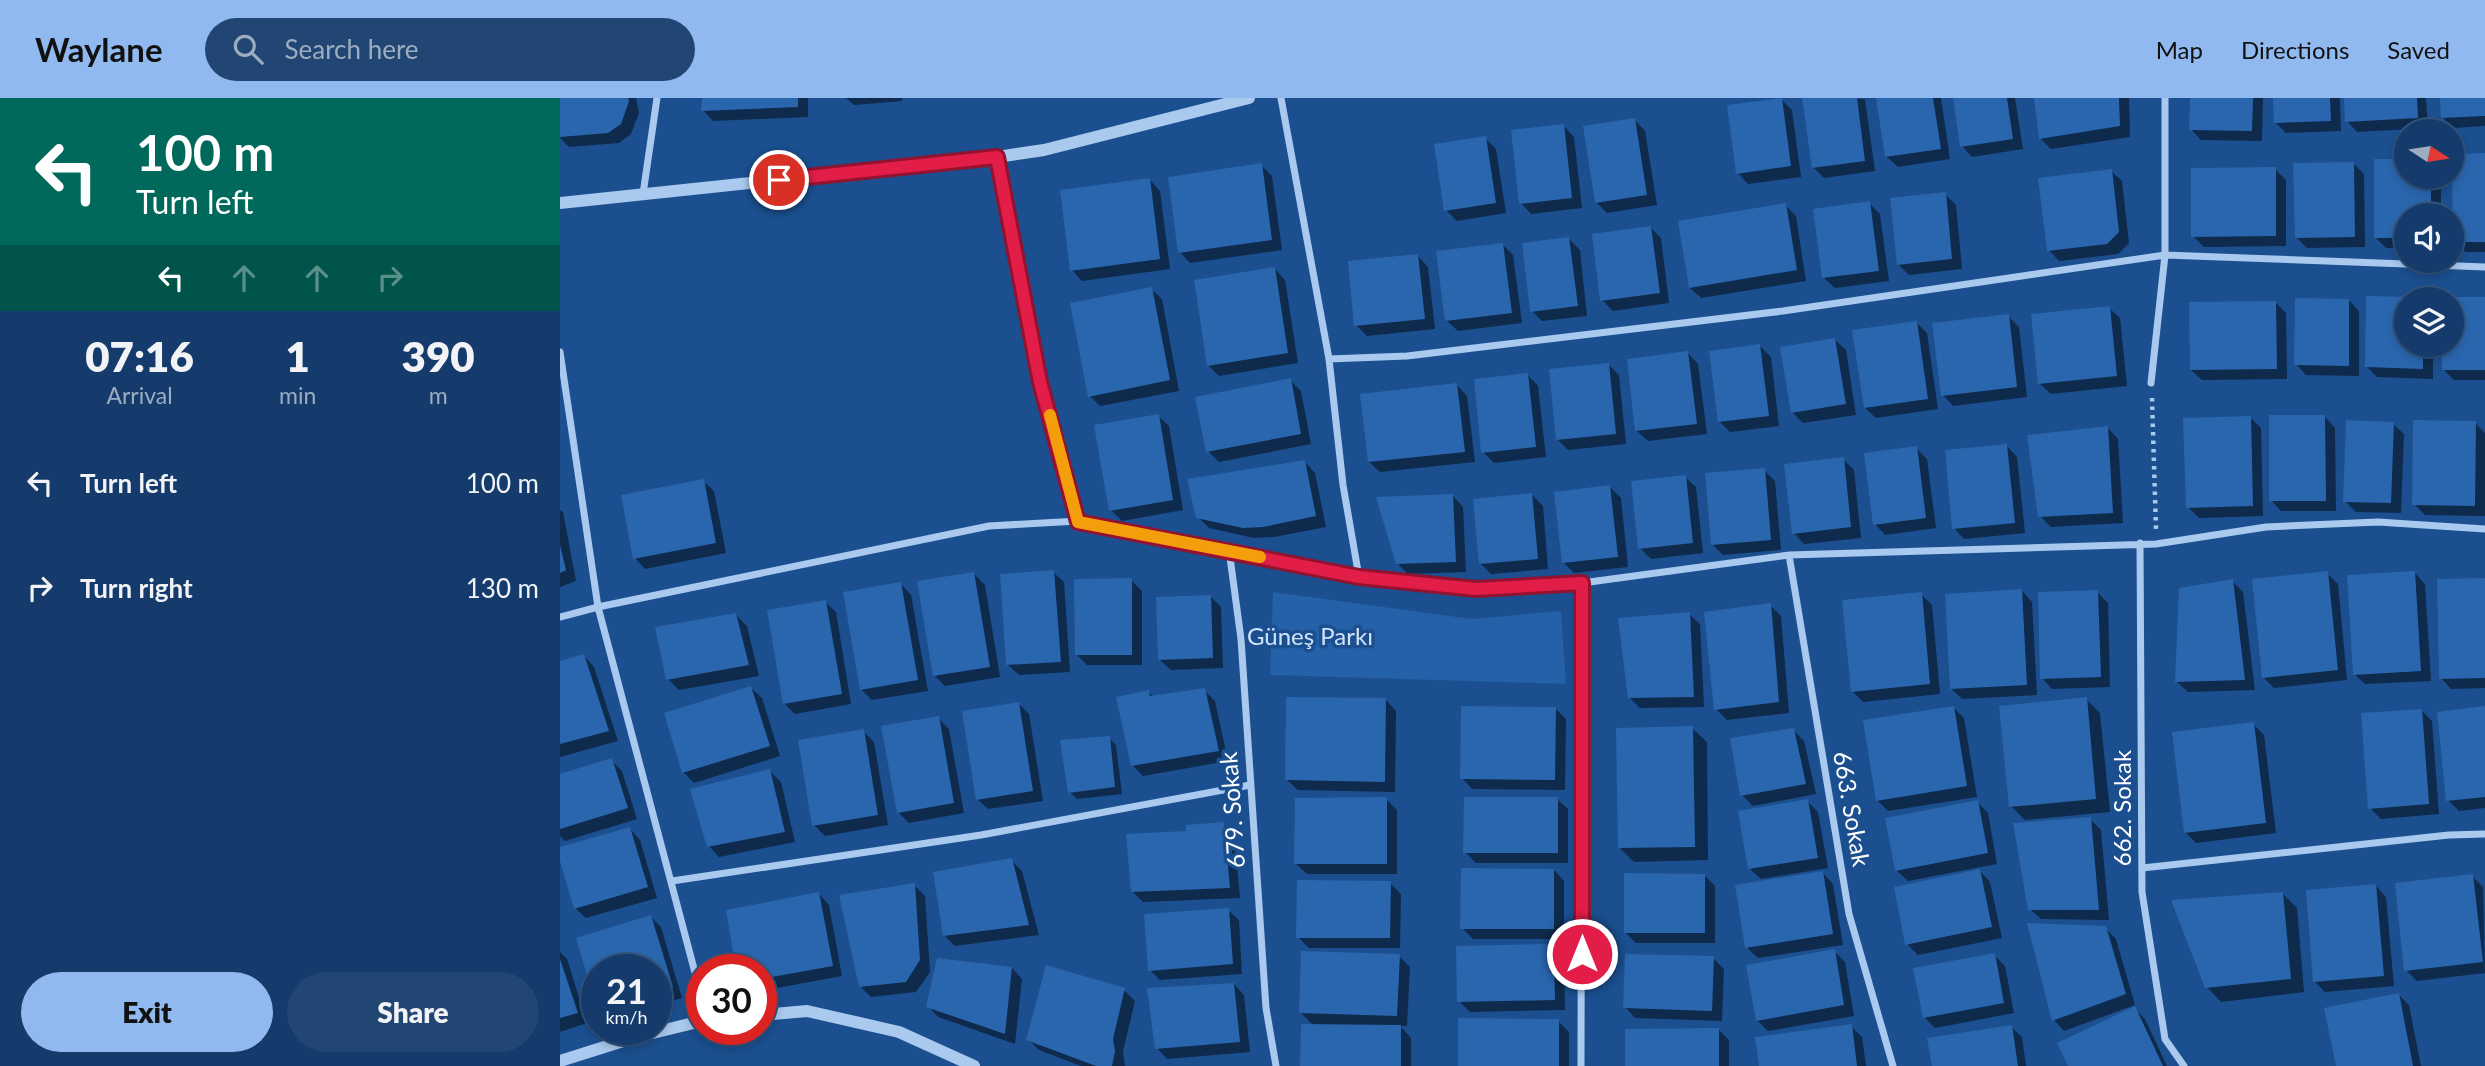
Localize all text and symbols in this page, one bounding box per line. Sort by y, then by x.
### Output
search box [205,18,695,81]
text: Waylane [35,29,163,69]
icon: search [229,30,267,68]
text: Search here [285,33,419,65]
text: Map [2156,35,2203,64]
text: Directions [2241,35,2349,64]
text: Saved [2387,35,2450,64]
north arrow [2394,119,2464,189]
map controls [2394,119,2464,357]
text: 100 m [136,123,274,181]
icon: left [21,126,112,217]
pin [749,150,809,210]
icon: arrive [760,161,798,199]
text: Turn left [136,182,253,221]
button: sound [2394,203,2464,273]
icon: left [152,259,190,297]
icon: ahead [225,259,263,297]
icon: ahead [298,259,336,297]
icon: right [371,259,409,297]
button: layers [2394,287,2464,357]
text: 07:16 [85,331,194,381]
text: 1 [286,331,310,381]
text: 390 [402,331,475,381]
text: Arrival [106,381,173,409]
text: min [279,381,316,409]
text: m [429,381,448,409]
icon: left [21,464,59,502]
text: Turn left [80,467,177,499]
text: 100 m [466,467,539,499]
icon: right [21,569,59,607]
text: Turn right [80,572,193,604]
text: 130 m [466,572,539,604]
park label: Güneş Parkı [1247,621,1373,650]
street label: 663. Sokak [1828,749,1877,869]
street label: 662. Sokak [2107,749,2136,866]
street label: 679. Sokak [1213,750,1250,869]
position arrow [1545,917,1619,991]
speed limit sign: 30 [686,954,777,1045]
text: 21 [606,969,647,1011]
button: Exit [21,972,273,1052]
button: Share [287,972,539,1052]
text: km/h [605,1006,648,1028]

